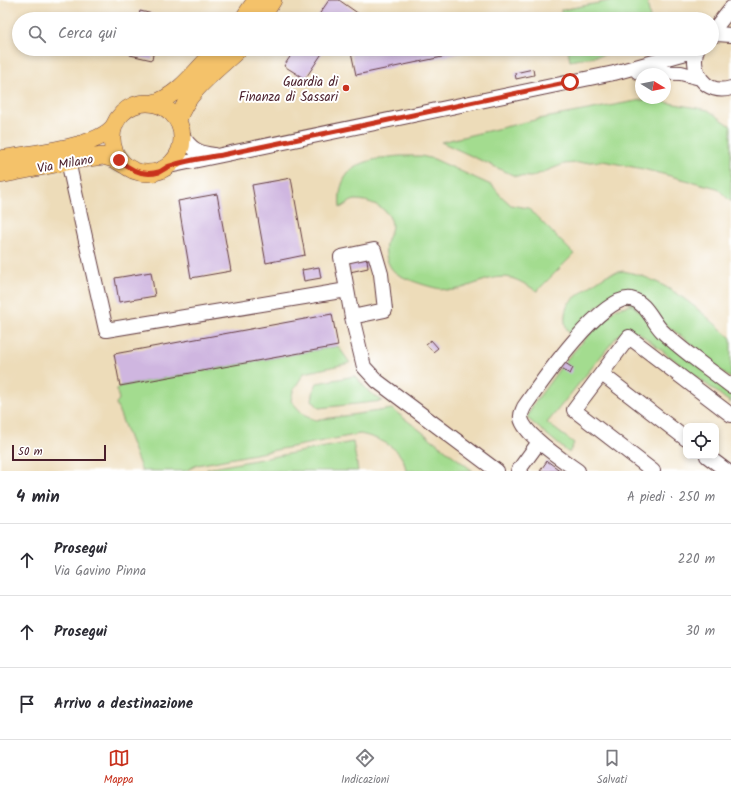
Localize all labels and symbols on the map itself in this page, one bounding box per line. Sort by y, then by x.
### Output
north arrow [635,68,671,104]
place label: Guardia di Finanza di Sassari [239,72,339,108]
route start [561,73,579,91]
marker: Guardia di Finanza di Sassari [341,83,351,93]
street label: Via Milano [35,149,95,180]
route end [110,151,128,169]
scale bar [12,443,106,462]

